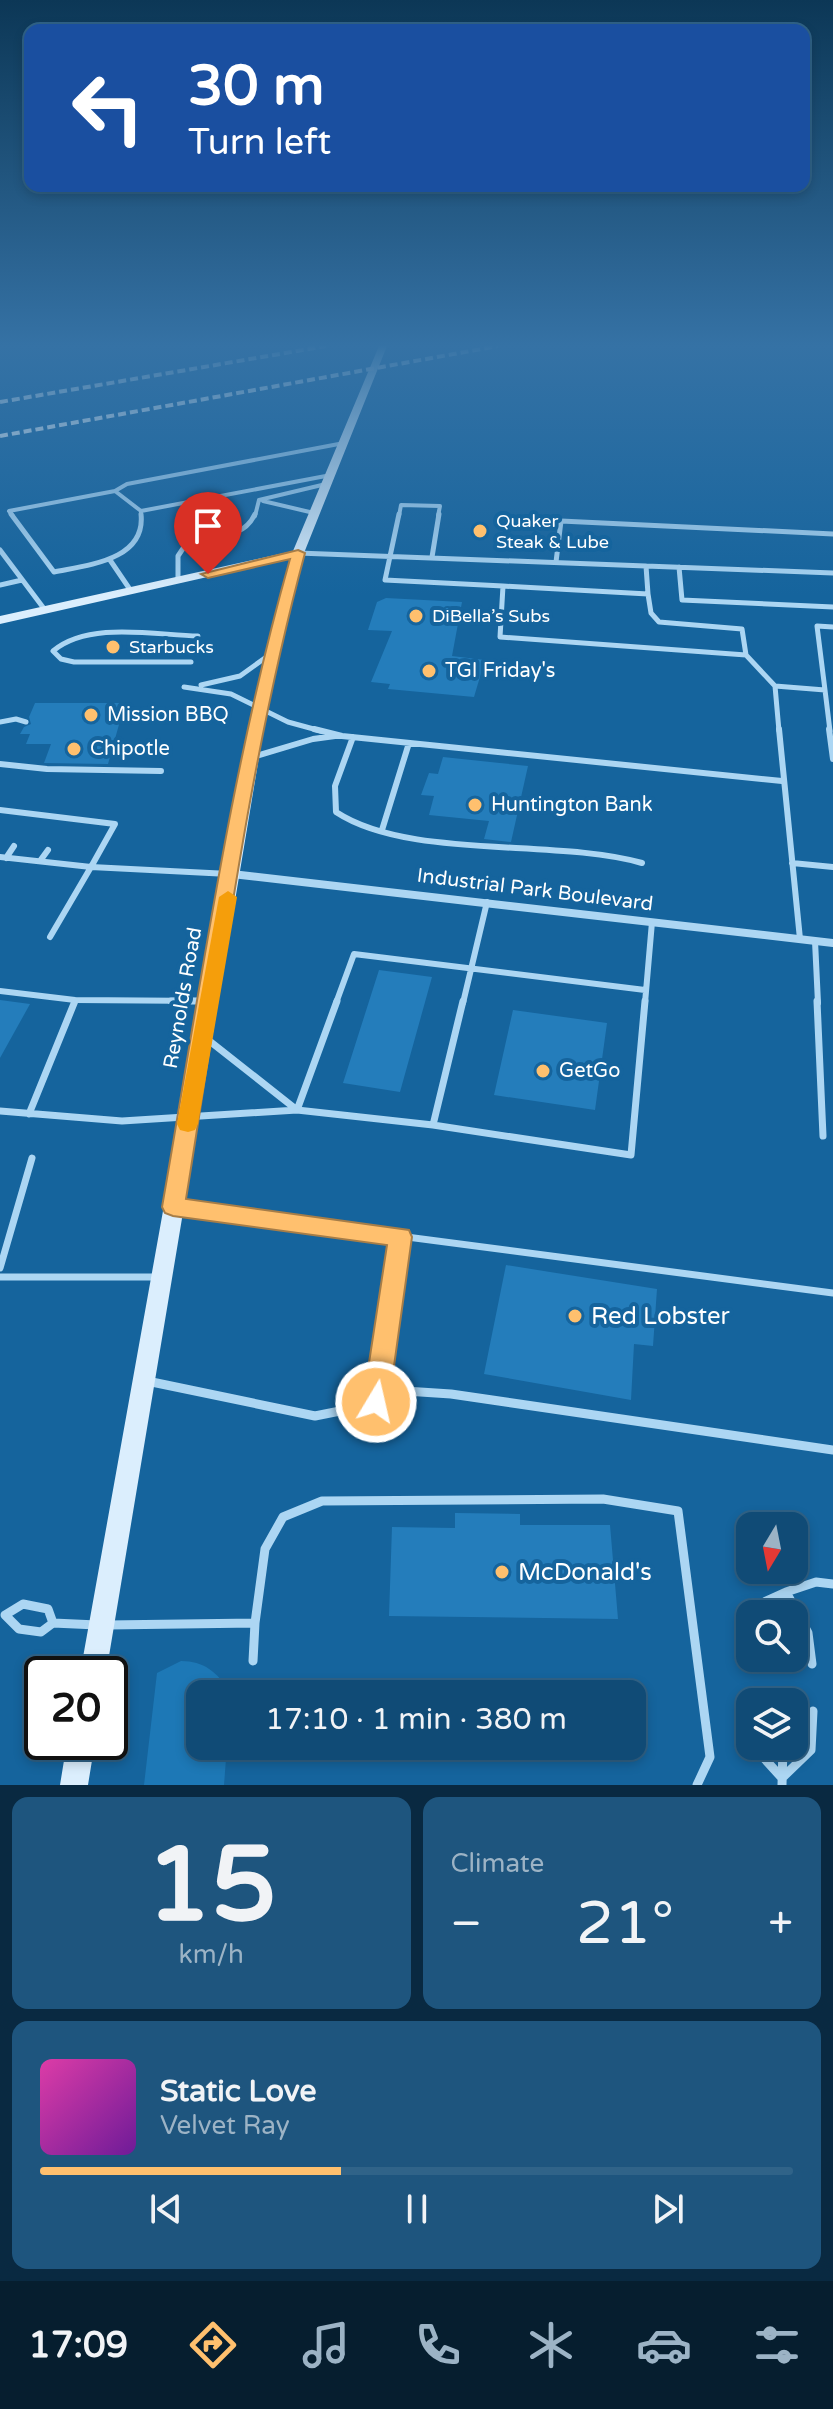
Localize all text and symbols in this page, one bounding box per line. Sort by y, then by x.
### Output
text: 30 m [188,53,324,120]
icon: left [56,56,160,160]
text: Turn left [188,121,331,164]
pin [174,492,242,574]
icon: arrive [186,504,230,548]
place label: Quaker Steak & Lube [496,510,609,553]
marker: Quaker Steak & Lube [471,522,489,540]
place label: DiBella’s Subs [432,605,550,627]
marker: DiBella’s Subs [407,607,425,625]
place label: Starbucks [129,636,214,658]
marker: Starbucks [104,638,122,656]
place label: TGI Friday's [445,659,555,683]
marker: TGI Friday's [420,662,438,680]
place label: Mission BBQ [107,703,229,727]
marker: Mission BBQ [82,706,100,724]
place label: Chipotle [90,737,170,761]
marker: Chipotle [65,740,83,758]
place label: Huntington Bank [491,793,653,817]
marker: Huntington Bank [466,796,484,814]
street label: Industrial Park Boulevard [416,864,654,916]
street label: Reynolds Road [159,925,207,1071]
place label: GetGo [559,1059,620,1083]
marker: GetGo [534,1062,552,1080]
place label: Red Lobster [591,1302,731,1331]
marker: Red Lobster [566,1307,584,1325]
position arrow [334,1360,418,1444]
north arrow [736,1512,808,1584]
map controls [736,1512,808,1760]
place label: McDonald's [518,1558,652,1587]
marker: McDonald's [493,1563,511,1581]
button: search [736,1600,808,1672]
speed limit sign: 20 [24,1656,128,1760]
button: layers [736,1688,808,1760]
text: 17:10 · 1 min · 380 m [265,1701,567,1738]
text: 15 [146,1824,277,1949]
text: Climate [451,1848,544,1879]
text: 21° [576,1888,674,1960]
text: − [451,1898,482,1951]
text: + [768,1898,793,1951]
text: km/h [179,1939,244,1970]
text: Static Love [160,2073,316,2110]
text: Velvet Ray [160,2110,290,2141]
icon: previous [144,2187,188,2231]
icon: pause [395,2187,439,2231]
icon: next [646,2187,690,2231]
icon: directions [185,2317,241,2373]
icon: music [298,2317,354,2373]
icon: phone [410,2317,466,2373]
icon: climate [523,2317,579,2373]
icon: car [636,2317,692,2373]
icon: filters [749,2317,805,2373]
text: 17:09 [28,2324,128,2367]

